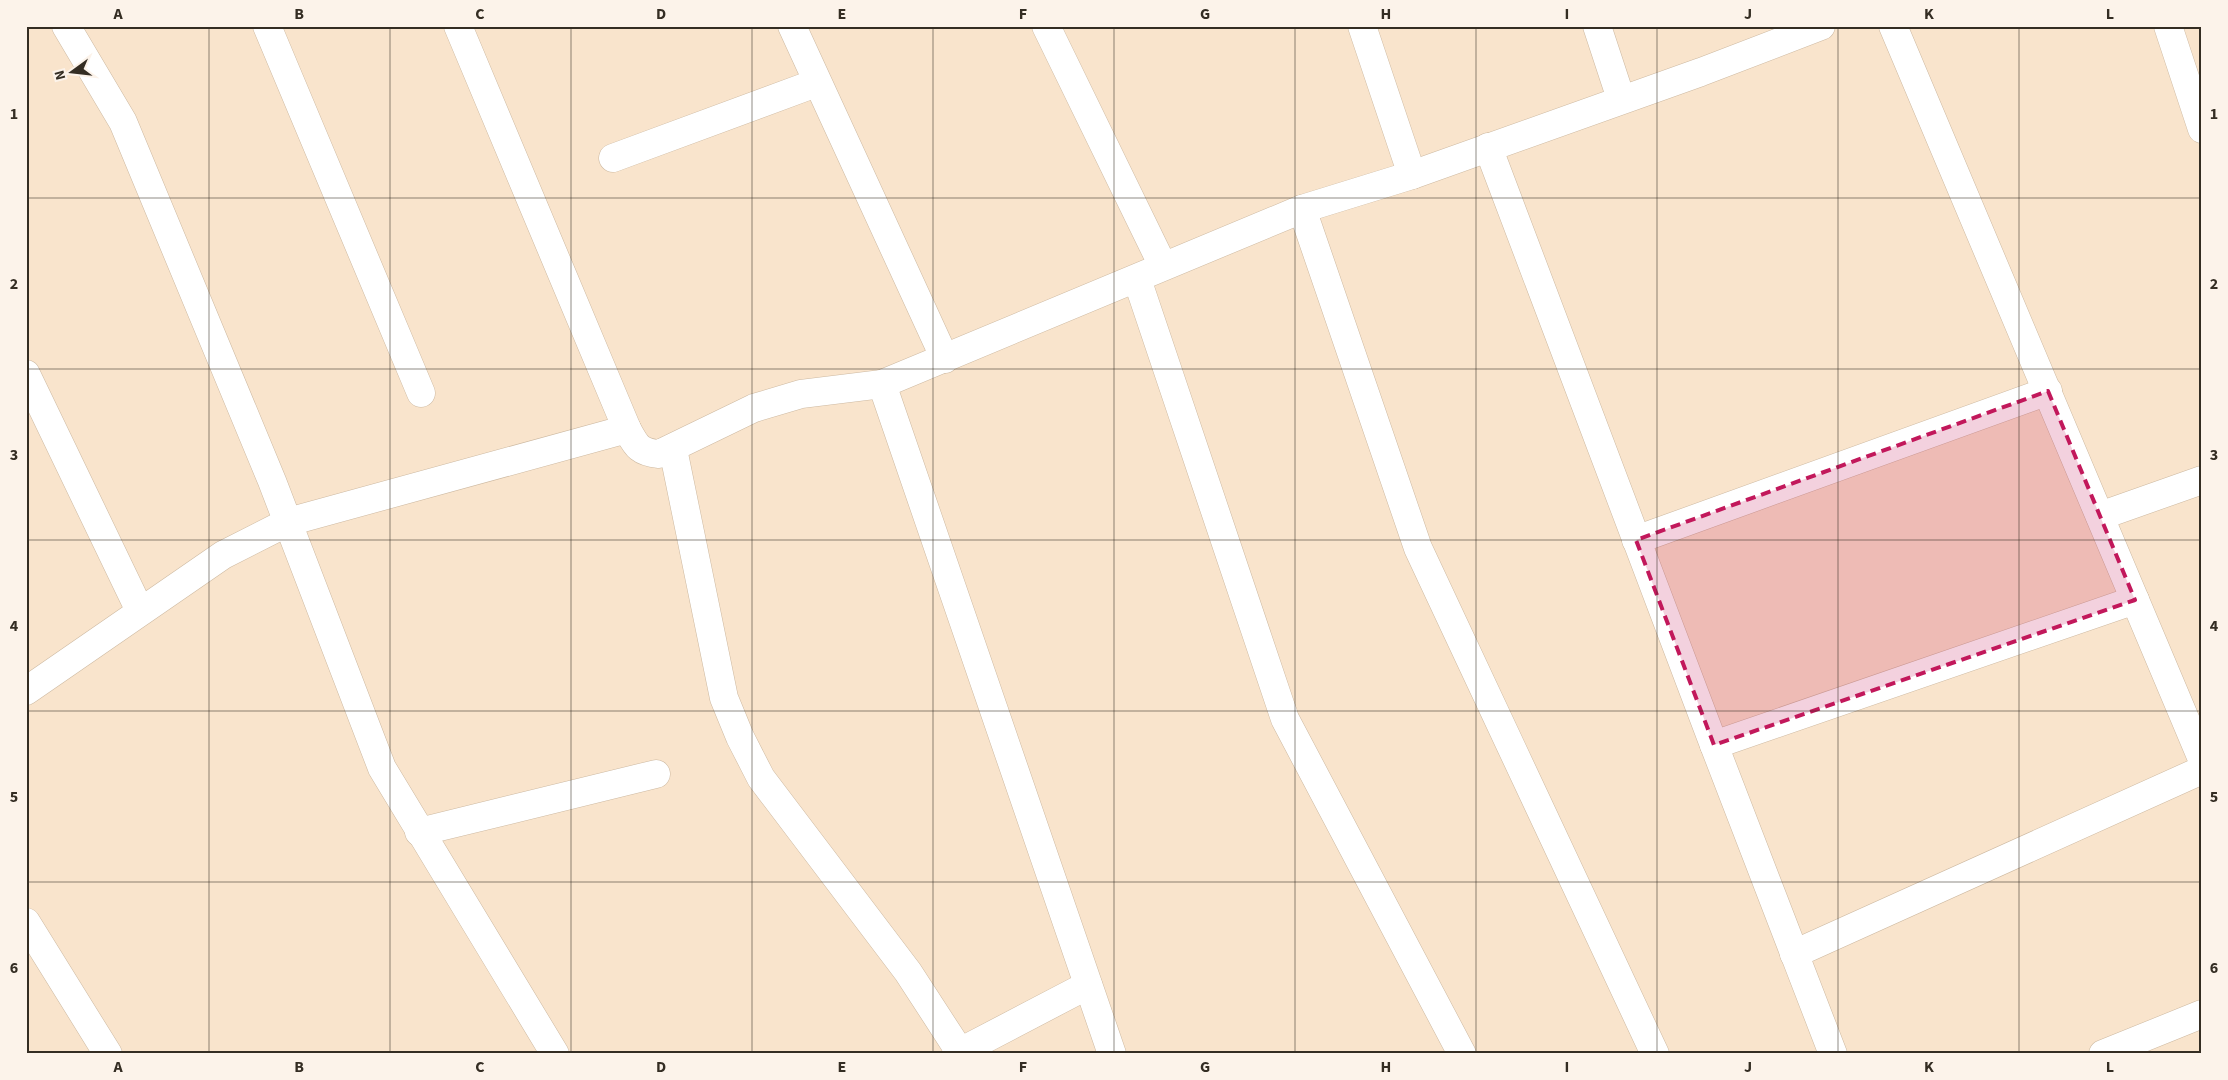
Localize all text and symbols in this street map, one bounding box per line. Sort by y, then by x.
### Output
text: A [112,3,123,25]
text: B [294,3,304,25]
text: C [475,3,485,25]
text: D [656,3,666,25]
text: E [838,3,846,25]
text: F [1019,3,1027,25]
text: G [1200,3,1210,25]
text: H [1381,3,1391,25]
text: I [1565,3,1569,25]
text: J [1744,3,1752,25]
text: K [1924,3,1934,25]
text: L [2106,3,2114,25]
north arrow [48,48,98,98]
text: N [50,68,71,82]
text: 1 [10,103,18,125]
text: 1 [2210,103,2218,125]
text: 2 [10,273,18,295]
text: 2 [2210,273,2218,295]
text: 3 [10,444,18,466]
text: 3 [2210,444,2218,466]
text: 4 [10,615,19,637]
text: 4 [2210,615,2219,637]
text: 5 [10,786,18,808]
text: 5 [2210,786,2218,808]
text: 6 [10,957,18,979]
text: 6 [2210,957,2218,979]
text: A [112,1056,123,1078]
text: B [294,1056,304,1078]
text: C [475,1056,485,1078]
text: D [656,1056,666,1078]
text: E [838,1056,846,1078]
text: F [1019,1056,1027,1078]
text: G [1200,1056,1210,1078]
text: H [1381,1056,1391,1078]
text: I [1565,1056,1569,1078]
text: J [1744,1056,1752,1078]
text: K [1924,1056,1934,1078]
text: L [2106,1056,2114,1078]

